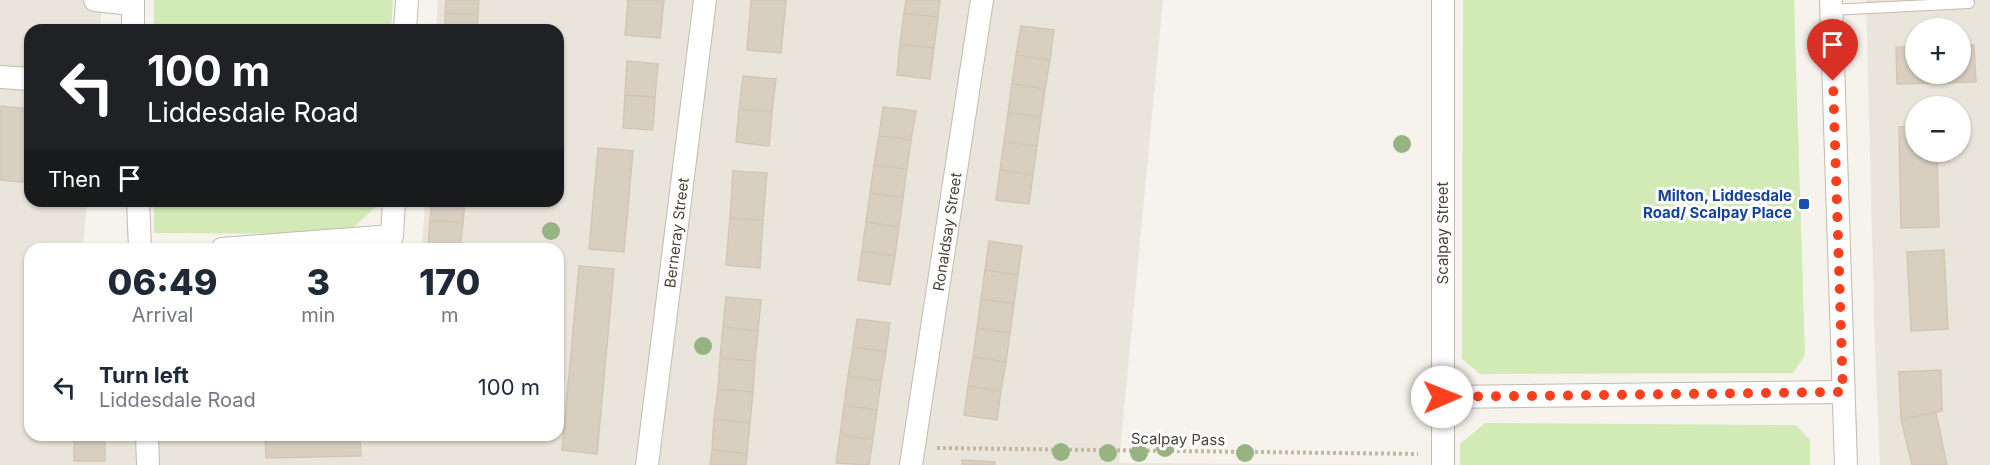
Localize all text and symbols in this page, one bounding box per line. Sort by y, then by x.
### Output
map controls [1905,18,1971,162]
button: + [1905,18,1971,84]
pin [1807,19,1858,81]
icon: arrive [1816,28,1849,61]
text: 100 m [147,45,270,96]
icon: left [48,48,126,126]
text: Liddesdale Road [147,96,359,129]
button: − [1905,96,1971,162]
icon: arrive [113,162,146,195]
text: Then [48,166,101,192]
street label: Ronaldsay Street [928,171,965,292]
street label: Berneray Street [660,176,692,289]
street label: Scalpay Street [1433,181,1452,284]
place label: Milton, Liddesdale Road/ Scalpay Place [1643,186,1792,222]
marker: Milton, Liddesdale Road/ Scalpay Place [1797,197,1811,211]
text: 06:49 [108,260,218,304]
text: 3 [306,260,330,304]
text: 170 [419,260,480,304]
text: Arrival [132,303,193,327]
text: min [301,303,335,327]
text: m [441,303,458,327]
text: Turn left [99,362,189,388]
position arrow [1410,365,1474,429]
icon: left [48,371,81,404]
text: 100 m [478,374,540,400]
text: Liddesdale Road [99,388,256,412]
street label: Scalpay Pass [1131,429,1225,449]

